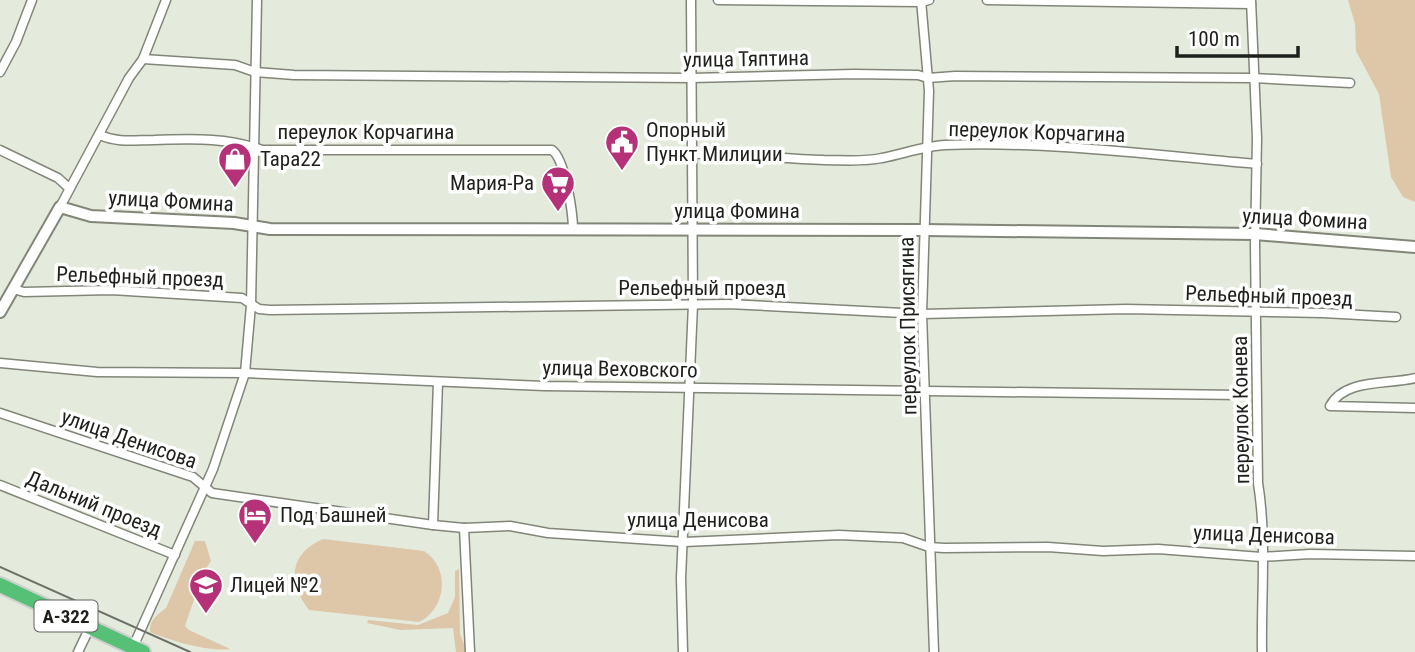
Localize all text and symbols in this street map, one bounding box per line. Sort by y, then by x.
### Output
scale bar [1177,14,1298,58]
text: 100 m [1188,27,1240,51]
street label: улица Тяптина [683,46,809,72]
street label: переулок Корчагина [948,117,1126,147]
place label: Опорный Пункт Милиции [646,118,783,166]
street label: переулок Корчагина [278,120,454,144]
public building icon: Опорный Пункт Милиции [603,123,641,172]
shop icon: Тара22 [216,140,254,189]
place label: Тара22 [260,147,321,171]
supermarket icon: Мария-Ра [539,164,577,213]
place label: Мария-Ра [450,171,534,195]
street label: улица Фомина [108,186,234,216]
street label: улица Фомина [674,199,800,223]
street label: улица Фомина [1242,204,1368,234]
street label: переулок Присягина [894,237,922,415]
street label: Рельефный проезд [56,262,224,292]
street label: Рельефный проезд [618,276,786,300]
street label: Рельефный проезд [1185,281,1353,311]
street label: переулок Конева [1228,336,1254,484]
street label: улица Веховского [542,356,698,382]
street label: улица Денисова [58,405,200,473]
street label: Дальний проезд [23,466,165,542]
hotel icon: Под Башней [236,496,274,545]
place label: Под Башней [280,503,387,527]
street label: улица Денисова [627,508,769,532]
street label: улица Денисова [1193,521,1335,549]
school or university icon: Лицей №2 [187,566,225,615]
place label: Лицей №2 [230,573,319,597]
road number: А-322 [34,600,98,632]

